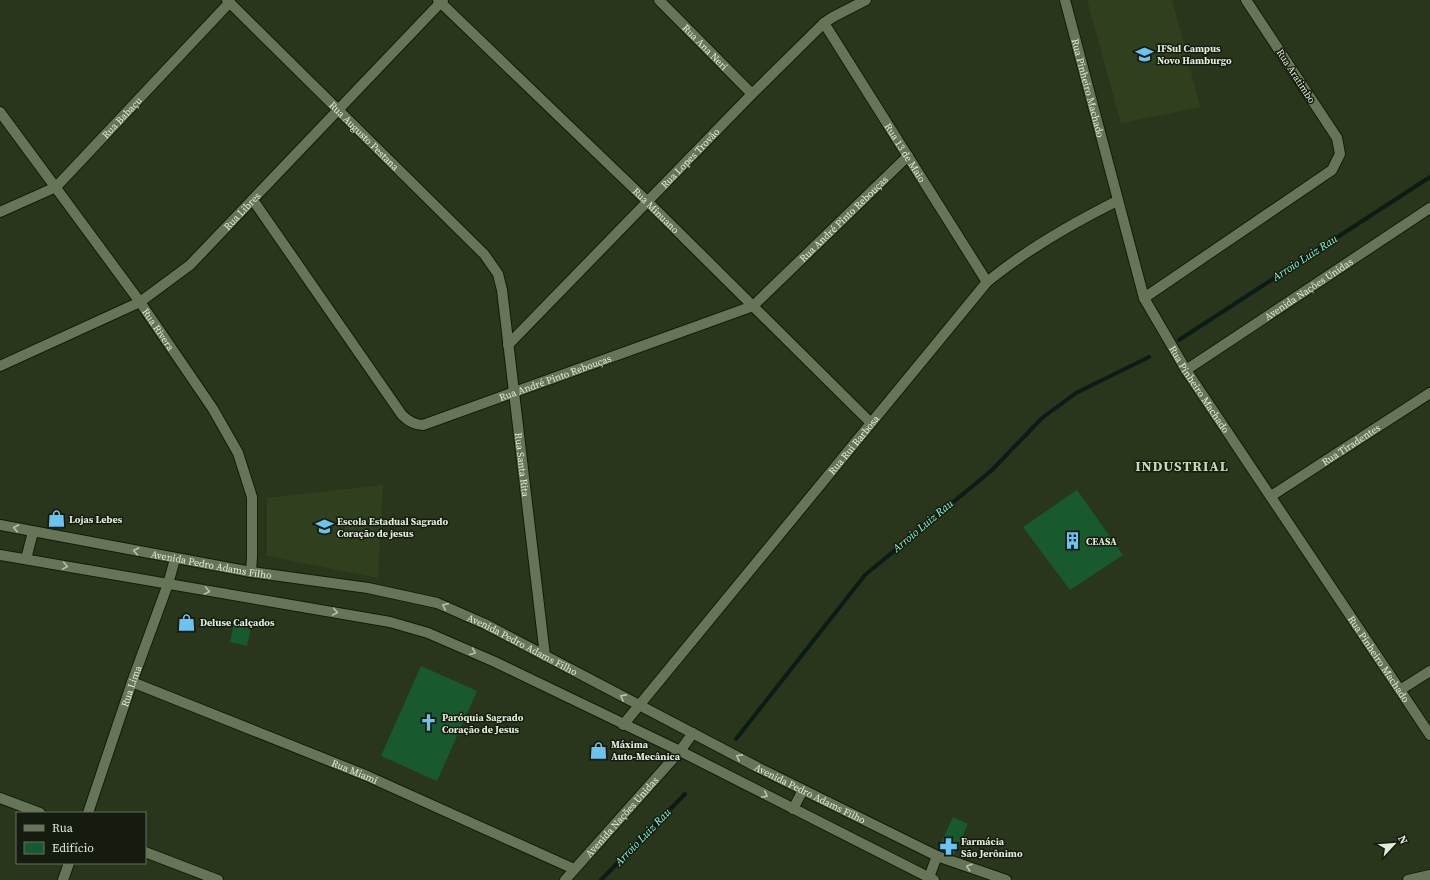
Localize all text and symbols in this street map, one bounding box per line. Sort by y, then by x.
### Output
street label: Rua Ana Neri [680,21,731,73]
street label: Rua Pinheiro Machado [1069,37,1108,139]
place label: IFSul Campus Novo Hamburgo [1157,42,1232,67]
school or university icon: IFSul Campus Novo Hamburgo [1134,44,1154,64]
street label: Rua Aratimbo [1274,46,1319,106]
street label: Rua Babaçu [99,94,144,141]
street label: Rua Augusto Pestana [327,98,403,174]
street label: Rua 13 de Maio [882,120,929,185]
street label: Rua Lopes Trovão [658,125,723,191]
street label: Rua André Pinto Rebouças [796,173,890,264]
street label: Rua Minuano [630,185,683,236]
street label: Rua Libres [220,189,263,233]
water label: Arroio Luiz Rau [1269,231,1341,285]
street label: Avenida Nações Unidas [1262,255,1355,323]
street label: Rua Rivera [140,306,178,354]
street label: Rua Pinheiro Machado [1167,343,1233,436]
street label: Rua André Pinto Rebouças [497,351,613,404]
street label: Rua Rui Barbosa [825,411,882,477]
street label: Rua Tiradentes [1319,421,1382,468]
street label: Rua Santa Rita [512,432,533,498]
district label: INDUSTRIAL [1135,456,1229,476]
water label: Arroio Luiz Rau [889,496,957,556]
shop icon: Lojas Lebes [46,509,66,529]
place label: Lojas Lebes [69,513,123,526]
place label: Escola Estadual Sagrado Coração de jesus [337,515,449,540]
school or university icon: Escola Estadual Sagrado Coração de jesus [314,517,334,537]
one-way arrow [13,525,19,533]
building icon: CEASA [1063,531,1083,551]
place label: CEASA [1086,535,1117,548]
street label: Avenida Pedro Adams Filho [150,547,273,581]
one-way arrow [133,548,139,556]
one-way arrow [61,561,68,570]
one-way arrow [204,586,210,594]
one-way arrow [442,603,449,611]
one-way arrow [332,607,338,616]
street label: Avenida Pedro Adams Filho [465,611,580,678]
shop icon: Deluse Calçados [177,612,197,632]
street label: Rua Pinheiro Machado [1345,613,1413,705]
place label: Deluse Calçados [200,616,275,629]
one-way arrow [468,647,476,655]
street label: Rua Lima [118,663,144,708]
one-way arrow [620,695,628,702]
place label: Paróquia Sagrado Coração de Jesus [442,711,524,736]
church icon: Paróquia Sagrado Coração de Jesus [419,713,439,733]
place label: Máxima Auto-Mecânica [611,738,681,763]
shop icon: Máxima Auto-Mecânica [588,740,608,760]
one-way arrow [735,755,743,762]
street label: Rua Miami [330,756,380,786]
street label: Avenida Pedro Adams Filho [752,760,868,826]
street label: Avenida Nações Unidas [582,774,661,860]
one-way arrow [761,790,769,798]
water label: Arroio Luiz Rau [611,804,675,870]
legend [16,812,146,864]
text: Rua [52,820,74,836]
north arrow [1374,824,1414,864]
text: N [1394,833,1411,847]
place label: Farmácia São Jerônimo [961,835,1023,860]
pharmacy icon: Farmácia São Jerônimo [938,837,958,857]
text: Edifício [52,840,94,856]
one-way arrow [966,864,973,872]

